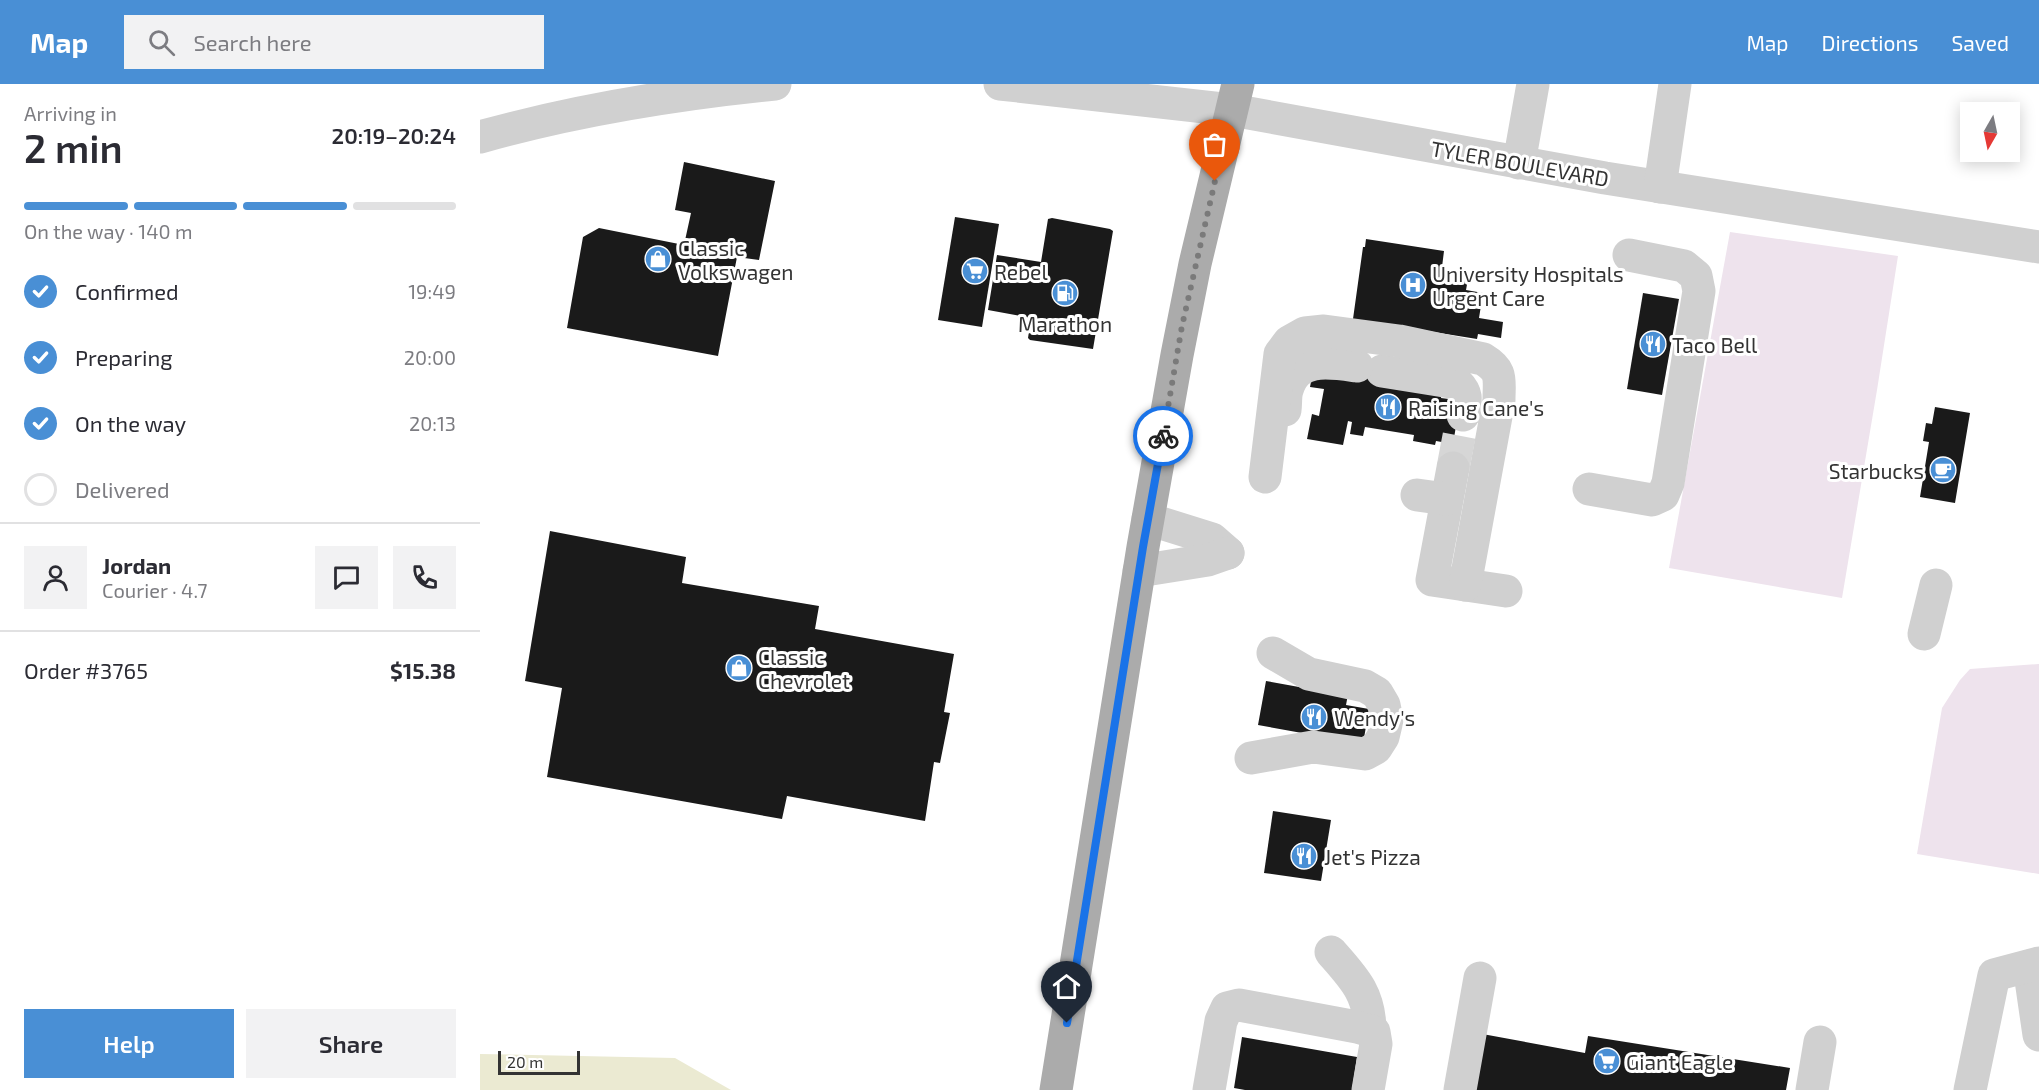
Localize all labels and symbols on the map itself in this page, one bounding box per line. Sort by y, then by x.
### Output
north arrow [1960,102,2020,162]
pin [1189,119,1240,181]
street label: TYLER BOULEVARD [1429,135,1611,191]
place label: Classic Volkswagen [678,235,793,284]
shop icon: Classic Volkswagen [643,244,673,274]
supermarket icon: Rebel [960,256,990,286]
place label: Rebel [994,259,1048,284]
place label: University Hospitals Urgent Care [1432,261,1624,310]
hospital icon: University Hospitals Urgent Care [1398,270,1428,300]
fuel station icon: Marathon [1050,278,1080,308]
place label: Marathon [1018,311,1112,336]
restaurant icon: Taco Bell [1638,329,1668,359]
place label: Taco Bell [1672,332,1758,357]
restaurant icon: Raising Cane's [1373,392,1403,422]
place label: Raising Cane's [1408,395,1544,420]
courier [1133,406,1193,466]
cafe icon: Starbucks [1928,455,1958,485]
place label: Starbucks [1829,458,1924,483]
place label: Classic Chevrolet [758,644,850,693]
shop icon: Classic Chevrolet [724,653,754,683]
restaurant icon: Wendy's [1299,702,1329,732]
place label: Wendy's [1334,705,1415,730]
restaurant icon: Jet's Pizza [1289,841,1319,871]
place label: Jet's Pizza [1324,844,1421,869]
pin [1041,961,1092,1023]
supermarket icon: Giant Eagle [1592,1046,1622,1076]
scale bar [498,1048,580,1076]
place label: Giant Eagle [1626,1049,1733,1074]

